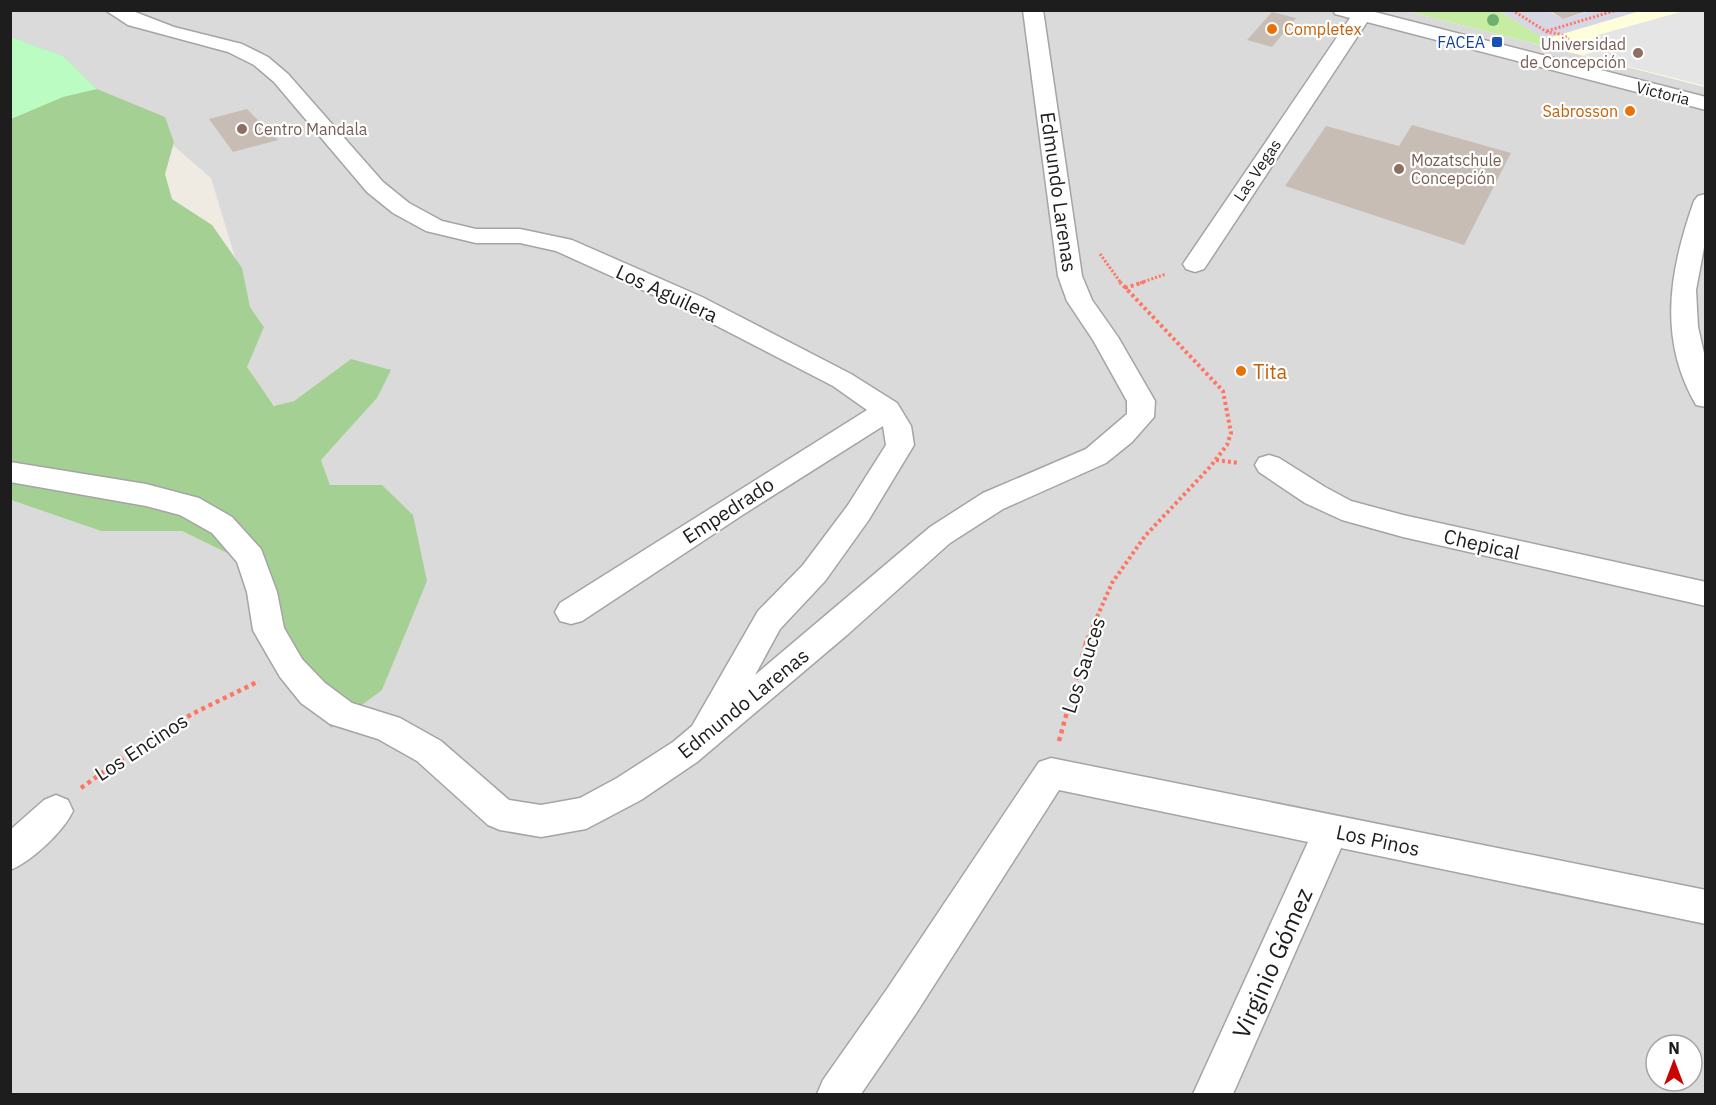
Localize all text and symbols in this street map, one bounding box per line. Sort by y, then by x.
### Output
place label: Completex [1284,19,1362,39]
marker: Completex [1265,22,1279,36]
place label: FACEA [1437,32,1485,52]
place label: Universidad de Concepción [1520,34,1626,72]
marker: FACEA [1490,35,1504,49]
marker: Universidad de Concepción [1631,46,1645,60]
street label: Victoria [1634,77,1692,109]
place label: Sabrosson [1543,101,1618,121]
marker: Sabrosson [1623,104,1637,118]
street label: Edmundo Larenas [1034,110,1084,274]
place label: Centro Mandala [254,119,368,139]
marker: Centro Mandala [235,122,249,136]
street label: Las Vegas [1229,135,1285,205]
place label: Mozatschule Concepción [1411,150,1502,188]
marker: Mozatschule Concepción [1392,162,1406,176]
street label: Los Aguilera [612,258,723,329]
place label: Tita [1253,358,1287,385]
marker: Tita [1234,364,1248,378]
street label: Empedrado [677,470,779,550]
street label: Chepical [1441,522,1523,566]
street label: Los Sauces [1055,613,1111,717]
street label: Edmundo Larenas [672,642,814,764]
street label: Los Encinos [89,707,193,787]
street label: Los Pinos [1334,818,1422,862]
street label: Virginio Gómez [1225,883,1319,1043]
north arrow [1644,1033,1704,1093]
text: N [1668,1038,1680,1058]

